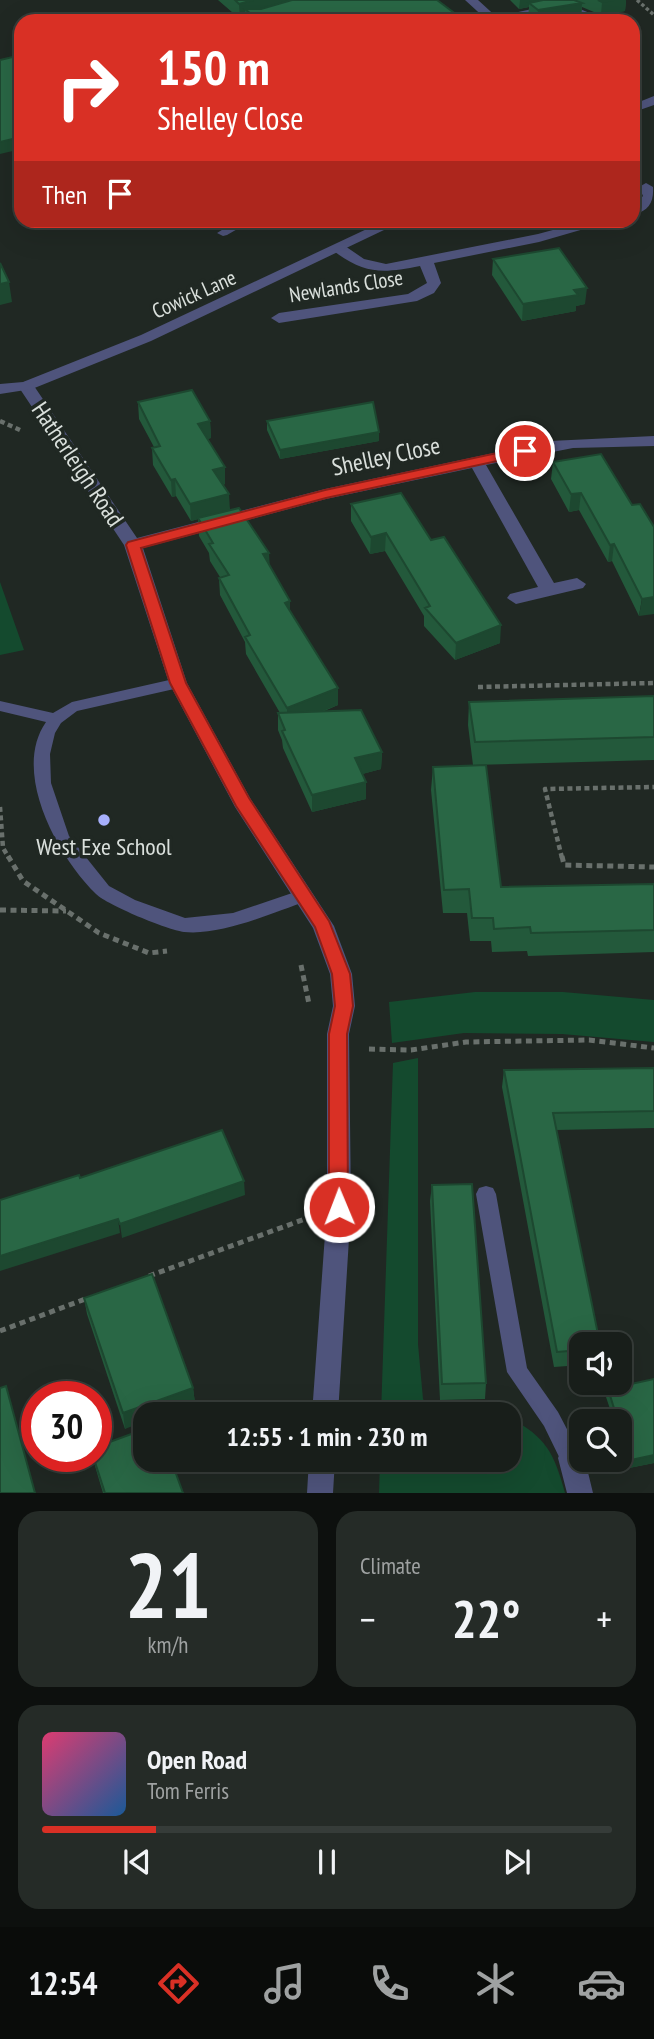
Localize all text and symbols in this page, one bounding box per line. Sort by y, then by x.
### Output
text: 150 m [157,35,270,99]
icon: right [42,42,133,133]
text: Shelley Close [157,97,303,139]
icon: arrive [101,175,139,213]
text: Then [42,178,87,211]
street label: Cowick Lane [148,264,240,324]
street label: Newlands Close [287,264,405,308]
street label: Hatherleigh Road [25,396,131,532]
pin [495,421,555,481]
street label: Shelley Close [329,429,443,483]
icon: arrive [506,432,544,470]
marker: West Exe School [96,812,112,828]
place label: West Exe School [36,831,172,862]
position arrow [302,1170,376,1244]
map controls [569,1332,632,1472]
button: sound [569,1332,632,1395]
speed limit sign: 30 [21,1381,112,1472]
button: search [569,1409,632,1472]
text: 12:55 · 1 min · 230 m [227,1420,427,1453]
text: 21 [125,1525,212,1643]
text: Climate [360,1551,421,1580]
text: 22° [452,1585,520,1652]
text: − [360,1594,376,1643]
text: + [596,1594,612,1643]
text: km/h [148,1630,188,1659]
text: Open Road [147,1743,247,1776]
text: Tom Ferris [147,1776,229,1805]
icon: previous [118,1843,156,1881]
icon: pause [308,1843,346,1881]
icon: next [498,1843,536,1881]
icon: directions [154,1959,203,2008]
icon: music [260,1959,309,2008]
icon: phone [365,1959,414,2008]
icon: climate [471,1959,520,2008]
icon: car [577,1959,626,2008]
text: 12:54 [28,1962,98,2004]

